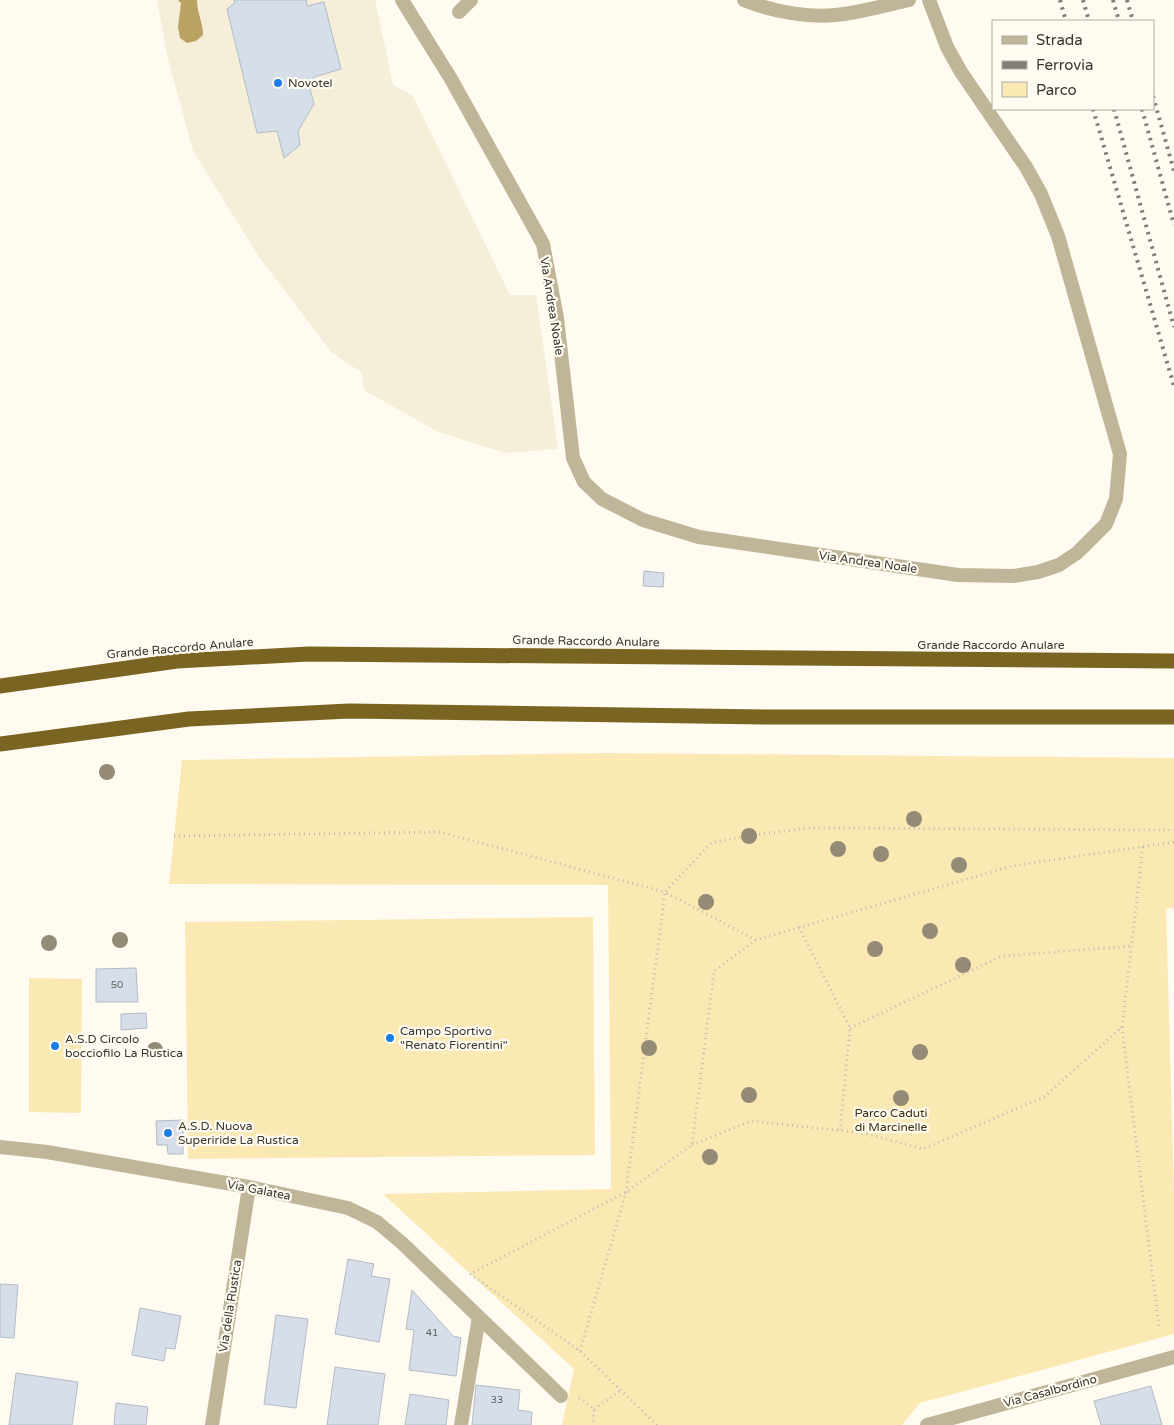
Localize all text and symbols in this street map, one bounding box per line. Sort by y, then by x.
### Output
legend [992,20,1154,110]
text: Strada [1036,31,1083,49]
text: Ferrovia [1036,56,1093,74]
place label: Novotel [288,76,332,90]
marker: Novotel [272,77,284,89]
text: Parco [1036,81,1077,99]
street label: Via Andrea Noale [537,256,567,356]
street label: Via Andrea Noale [818,548,918,576]
street label: Grande Raccordo Anulare [512,633,660,649]
street label: Grande Raccordo Anulare [106,635,254,661]
street label: Grande Raccordo Anulare [917,638,1065,652]
house number: 50 [111,979,123,991]
place label: Campo Sportivo "Renato Fiorentini" [400,1024,508,1052]
place label: A.S.D Circolo bocciofilo La Rustica [65,1032,183,1060]
marker: Campo Sportivo "Renato Fiorentini" [384,1032,396,1044]
marker: A.S.D Circolo bocciofilo La Rustica [49,1040,61,1052]
park label: Parco Caduti di Marcinelle [854,1106,928,1134]
place label: A.S.D. Nuova Superiride La Rustica [178,1119,299,1147]
marker: A.S.D. Nuova Superiride La Rustica [162,1127,174,1139]
street label: Via Galatea [226,1177,292,1203]
street label: Via della Rustica [216,1259,244,1353]
house number: 41 [426,1327,438,1339]
street label: Via Casalbordino [1002,1372,1098,1410]
house number: 33 [491,1394,503,1406]

